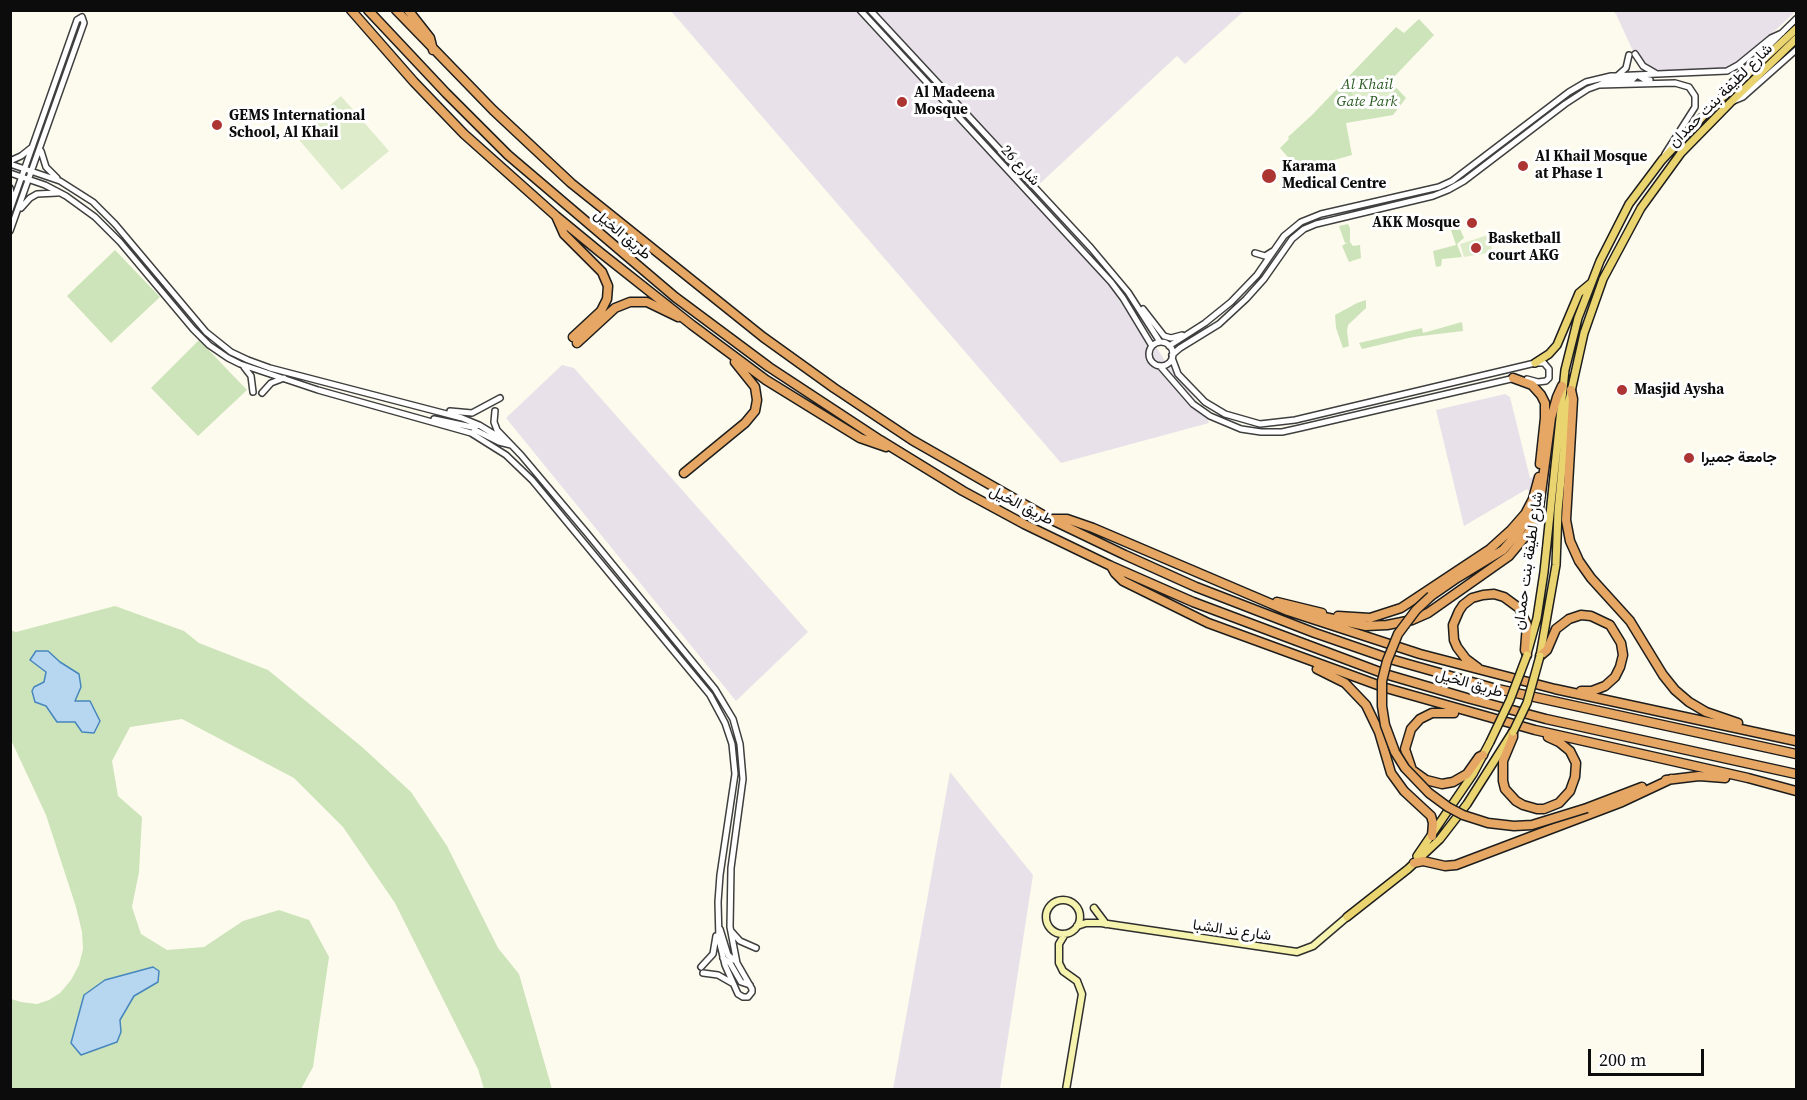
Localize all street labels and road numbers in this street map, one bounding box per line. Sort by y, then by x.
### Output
street label: شارع لطيفة بنت حمدان [1665,40,1777,152]
street label: شارع 26 [997,142,1043,190]
street label: طريق الخيل [590,206,654,264]
street label: طريق الخيل [986,482,1056,530]
street label: شارع لطيفة بنت حمدان [1510,491,1548,631]
street label: طريق الخيل [1433,666,1505,702]
street label: شارع ند الشبا [1192,917,1272,945]

